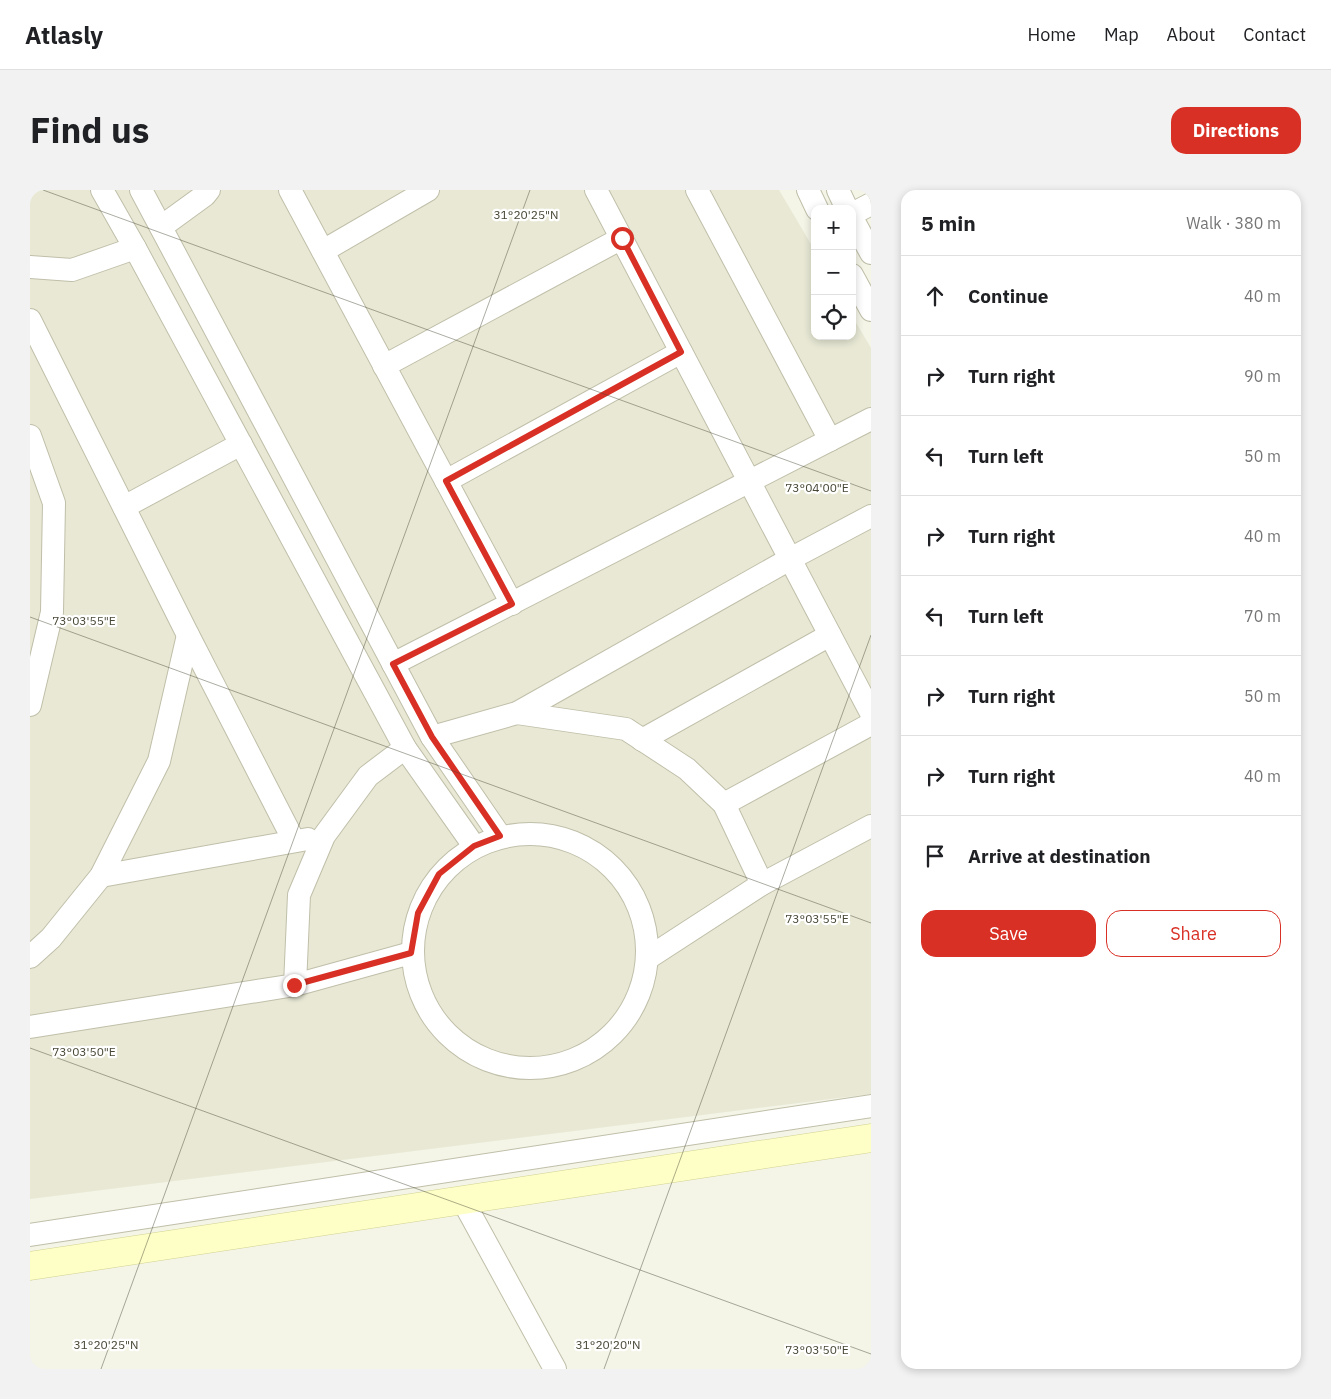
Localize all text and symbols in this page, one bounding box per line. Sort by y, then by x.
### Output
text: Atlasly [25,19,103,51]
text: Home [1028,23,1076,46]
text: Map [1104,23,1139,46]
text: About [1167,23,1215,46]
text: Contact [1243,23,1306,46]
text: Find us [30,107,149,153]
button: Directions [1171,107,1301,154]
map controls [811,205,856,340]
button: + [811,205,856,250]
text: 31°20'25"N [493,207,559,222]
text: 5 min [921,209,976,237]
text: Walk · 380 m [1186,213,1281,233]
route start [611,227,634,250]
button: − [811,250,856,295]
icon: ahead [921,282,949,310]
text: Continue [968,284,1048,308]
text: 40 m [1244,286,1281,306]
button: locate [811,295,856,340]
icon: right [921,362,949,390]
text: Turn right [968,364,1055,388]
text: 90 m [1244,366,1281,386]
icon: left [921,442,949,470]
text: Turn left [968,444,1044,468]
text: 50 m [1244,446,1281,466]
text: 73°04'00"E [785,480,849,495]
icon: right [921,522,949,550]
text: Turn right [968,524,1055,548]
text: 40 m [1244,526,1281,546]
icon: left [921,602,949,630]
text: Turn left [968,604,1044,628]
text: 70 m [1244,606,1281,626]
text: 73°03'55"E [52,613,116,628]
icon: right [921,682,949,710]
text: Turn right [968,684,1055,708]
text: 50 m [1244,686,1281,706]
icon: right [921,762,949,790]
text: Turn right [968,764,1055,788]
text: 40 m [1244,766,1281,786]
icon: arrive [921,842,949,870]
text: Arrive at destination [968,844,1151,868]
button: Save [921,910,1096,957]
button: Share [1106,910,1281,957]
text: 73°03'55"E [785,911,849,926]
route end [283,974,306,997]
text: 73°03'50"E [52,1044,116,1059]
text: 31°20'25"N [73,1337,139,1352]
text: 31°20'20"N [575,1337,641,1352]
text: 73°03'50"E [785,1342,849,1357]

